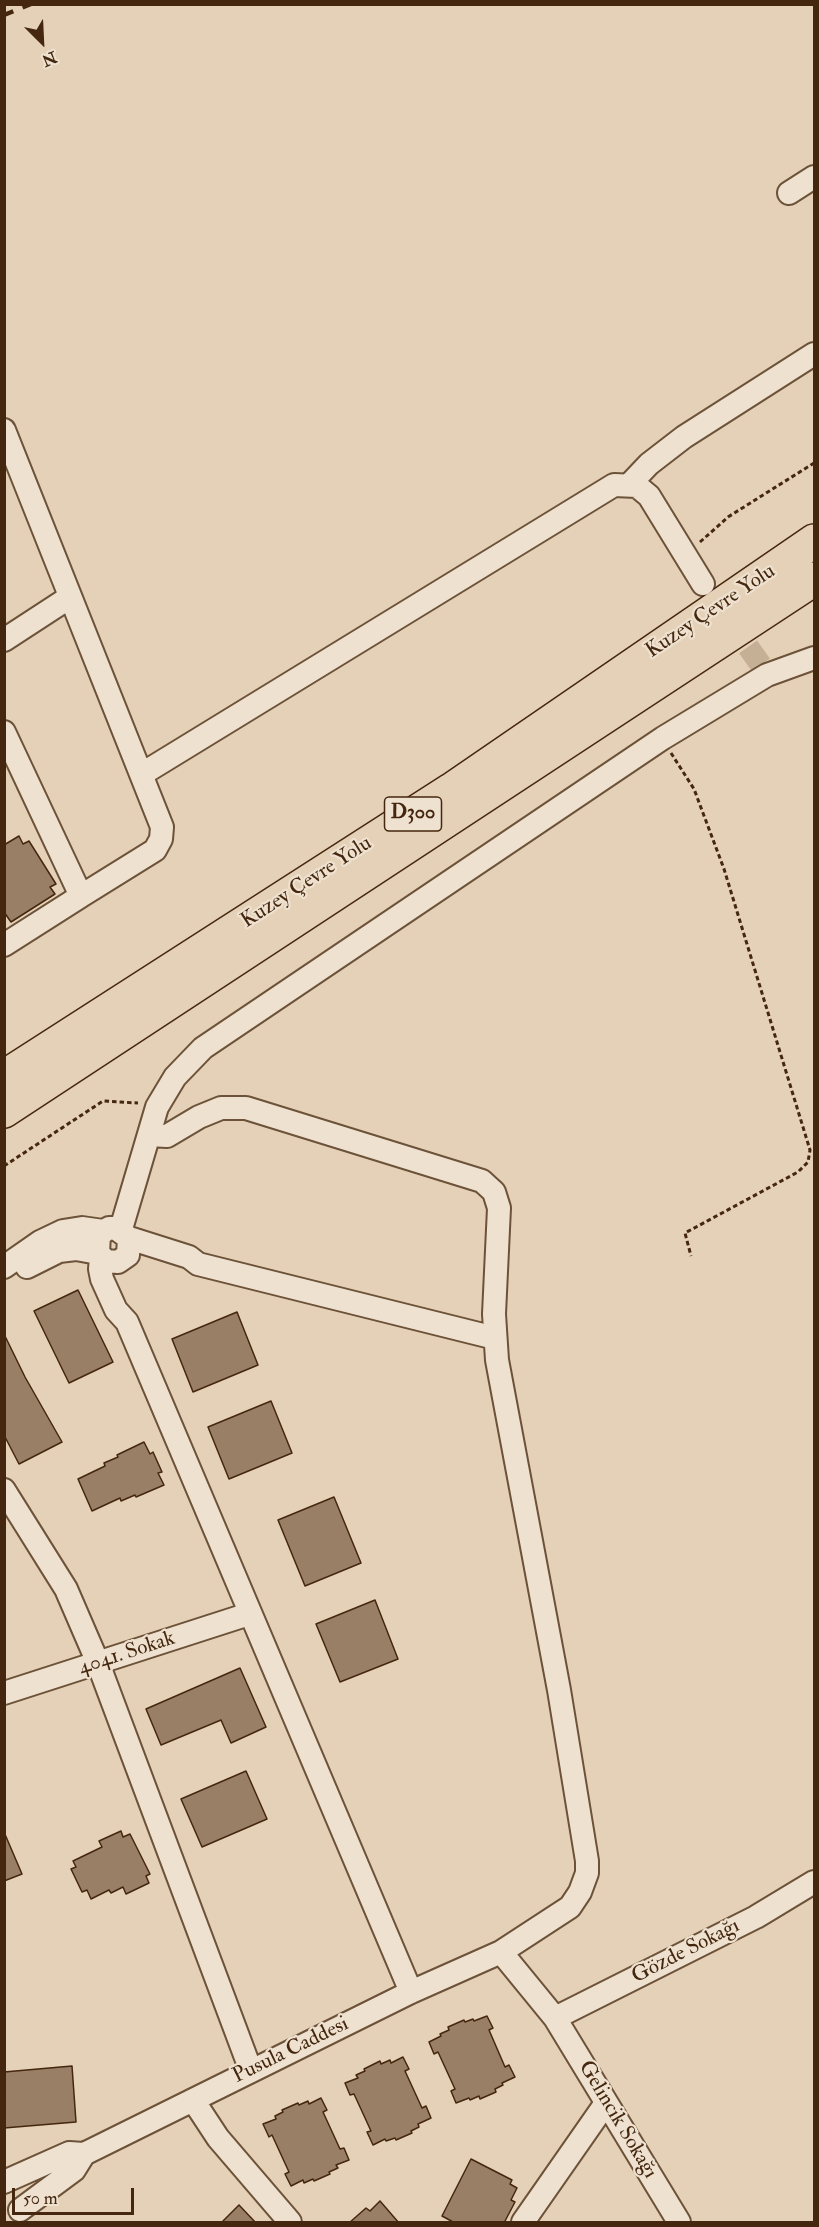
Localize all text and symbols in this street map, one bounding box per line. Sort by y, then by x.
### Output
north arrow [12,12,72,72]
text: N [39,46,60,70]
street label: Kuzey Çevre Yolu [642,559,780,665]
road number: D300 [384,797,442,831]
street label: Kuzey Çevre Yolu [237,831,377,935]
street label: 4041. Sokak [76,1627,178,1681]
street label: Gözde Sokağı [628,1914,744,1990]
street label: Pusula Caddesi [229,2012,353,2090]
street label: Gelincik Sokağı [572,2057,662,2183]
scale bar [15,2176,136,2214]
text: 50 m [23,2187,58,2210]

